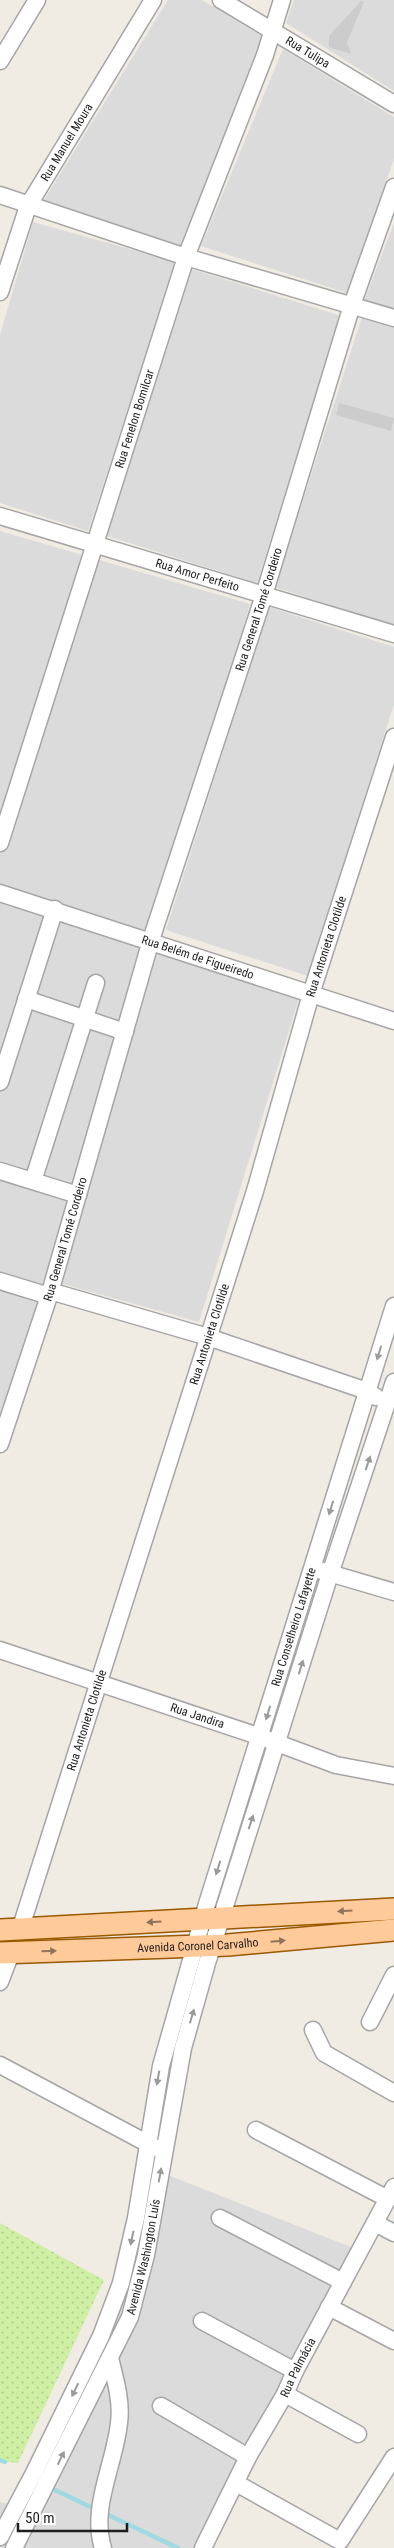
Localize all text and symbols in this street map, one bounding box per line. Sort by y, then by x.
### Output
street label: Rua Tulipa [283,33,332,71]
street label: Rua Manuel Moura [38,101,96,184]
street label: Rua Fenelon Bomilcar [112,367,157,470]
street label: Rua General Tomé Cordeiro [233,546,285,673]
street label: Rua Amor Perfeito [154,556,241,594]
street label: Rua Antonieta Clotilde [303,894,349,999]
street label: Rua Belém de Figueiredo [140,932,256,982]
street label: Rua General Tomé Cordeiro [41,1175,90,1303]
street label: Rua Antonieta Clotilde [187,1282,232,1387]
one-way arrow [375,1345,383,1360]
one-way arrow [365,1455,372,1470]
one-way arrow [327,1500,335,1515]
street label: Rua Conselheiro Lafayette [268,1565,319,1688]
one-way arrow [297,1659,305,1674]
street label: Rua Antonieta Clotilde [64,1668,109,1773]
street label: Rua Jandira [169,1700,226,1731]
one-way arrow [264,1706,271,1721]
one-way arrow [248,1814,255,1829]
one-way arrow [214,1861,222,1876]
one-way arrow [337,1908,353,1916]
one-way arrow [146,1918,162,1926]
street label: Avenida Coronel Carvalho [137,1935,259,1955]
one-way arrow [270,1936,286,1944]
one-way arrow [41,1947,57,1955]
one-way arrow [188,2008,196,2023]
one-way arrow [154,2070,162,2086]
one-way arrow [157,2166,165,2182]
street label: Avenida Washington Luís [124,2198,163,2317]
one-way arrow [128,2231,136,2246]
street label: Rua Palmácia [277,2335,319,2399]
one-way arrow [71,2382,79,2397]
one-way arrow [57,2451,65,2465]
scale bar [18,2500,126,2532]
text: 50 m [25,2509,55,2527]

